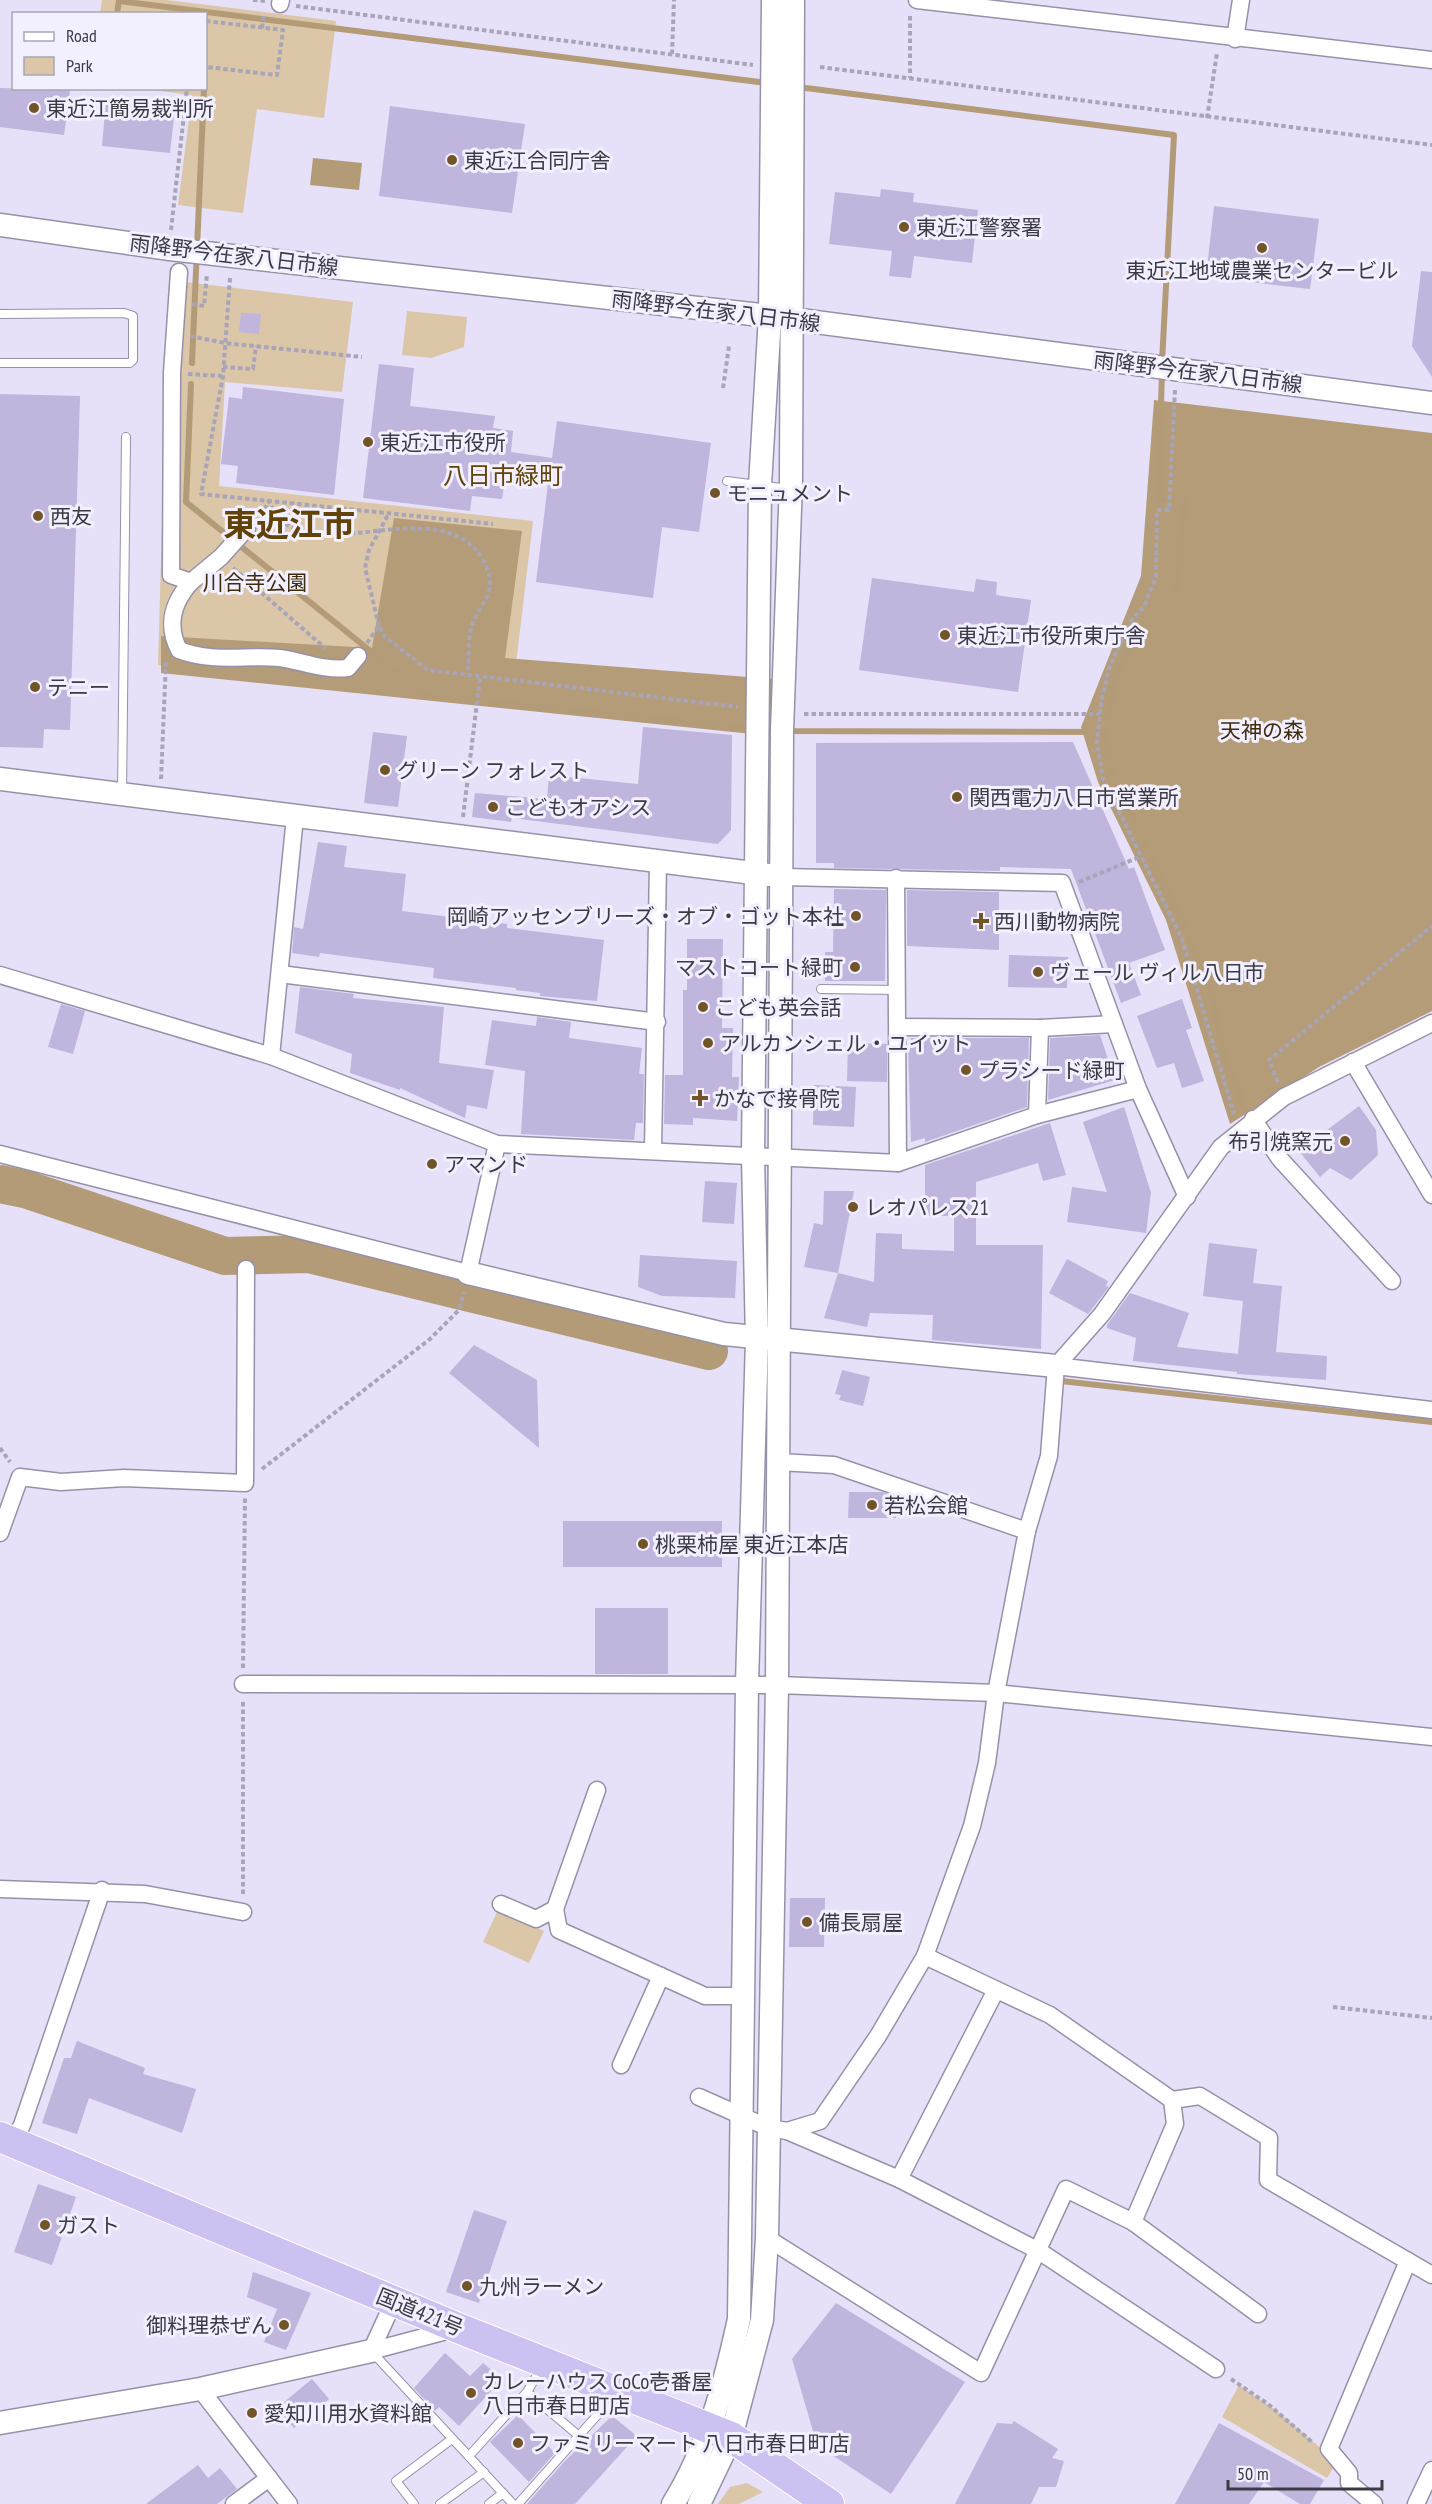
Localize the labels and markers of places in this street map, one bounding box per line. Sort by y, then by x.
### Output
place label: 東近江簡易裁判所 [46,95,214,122]
marker: 東近江簡易裁判所 [27,101,41,115]
place label: 東近江合同庁舎 [464,147,611,174]
marker: 東近江合同庁舎 [445,153,459,167]
place label: 東近江警察署 [916,214,1042,241]
marker: 東近江警察署 [897,220,911,234]
marker: 東近江地域農業センタービル [1255,241,1269,255]
place label: 東近江地域農業センタービル [1126,257,1399,284]
place label: 東近江市役所 [380,429,506,456]
marker: 東近江市役所 [361,435,375,449]
place label: モニュメント [727,480,853,507]
marker: モニュメント [708,486,722,500]
place label: 西友 [50,503,92,530]
marker: 西友 [31,509,45,523]
place label: 東近江市役所東庁舎 [957,622,1146,649]
marker: 東近江市役所東庁舎 [938,628,952,642]
place label: テニー [47,674,110,701]
marker: テニー [28,680,42,694]
place label: グリーン フォレスト [397,757,589,784]
marker: グリーン フォレスト [378,763,392,777]
place label: 関西電力八日市営業所 [969,784,1179,811]
marker: 関西電力八日市営業所 [950,790,964,804]
place label: こどもオアシス [505,794,651,821]
marker: こどもオアシス [486,800,500,814]
place label: 岡崎アッセンブリーズ・オブ・ゴット本社 [447,903,844,930]
place label: 西川動物病院 [994,908,1120,935]
marker: 岡崎アッセンブリーズ・オブ・ゴット本社 [849,909,863,923]
marker: 西川動物病院 [972,912,990,930]
place label: マストコート緑町 [675,954,843,981]
place label: ヴェール ヴィル八日市 [1050,959,1264,986]
marker: マストコート緑町 [848,960,862,974]
marker: ヴェール ヴィル八日市 [1031,965,1045,979]
place label: こども英会話 [715,994,841,1021]
marker: こども英会話 [696,1000,710,1014]
place label: アルカンシェル・ユイット [720,1030,971,1057]
marker: アルカンシェル・ユイット [701,1036,715,1050]
place label: プラシード緑町 [978,1057,1125,1084]
marker: プラシード緑町 [959,1063,973,1077]
place label: かなで接骨院 [714,1085,840,1112]
marker: かなで接骨院 [691,1089,709,1107]
place label: 布引焼窯元 [1228,1128,1333,1155]
marker: 布引焼窯元 [1338,1134,1352,1148]
place label: アマンド [444,1151,528,1178]
marker: アマンド [425,1157,439,1171]
place label: レオパレス21 [865,1194,989,1221]
marker: レオパレス21 [846,1200,860,1214]
place label: 若松会館 [884,1492,968,1519]
marker: 若松会館 [865,1498,879,1512]
place label: 桃栗柿屋 東近江本店 [655,1531,848,1558]
marker: 桃栗柿屋 東近江本店 [636,1537,650,1551]
place label: 備長扇屋 [819,1909,903,1936]
marker: 備長扇屋 [800,1915,814,1929]
place label: ガスト [57,2212,120,2239]
marker: ガスト [38,2218,52,2232]
place label: 九州ラーメン [479,2273,604,2300]
marker: 九州ラーメン [460,2279,474,2293]
place label: 御料理恭ぜん [146,2312,272,2339]
marker: 御料理恭ぜん [277,2318,291,2332]
place label: カレーハウス CoCo壱番屋 八日市春日町店 [483,2368,712,2419]
marker: カレーハウス CoCo壱番屋 八日市春日町店 [464,2386,478,2400]
place label: 愛知川用水資料館 [264,2400,432,2427]
marker: 愛知川用水資料館 [245,2406,259,2420]
place label: ファミリーマート 八日市春日町店 [530,2430,849,2457]
marker: ファミリーマート 八日市春日町店 [511,2436,525,2450]

